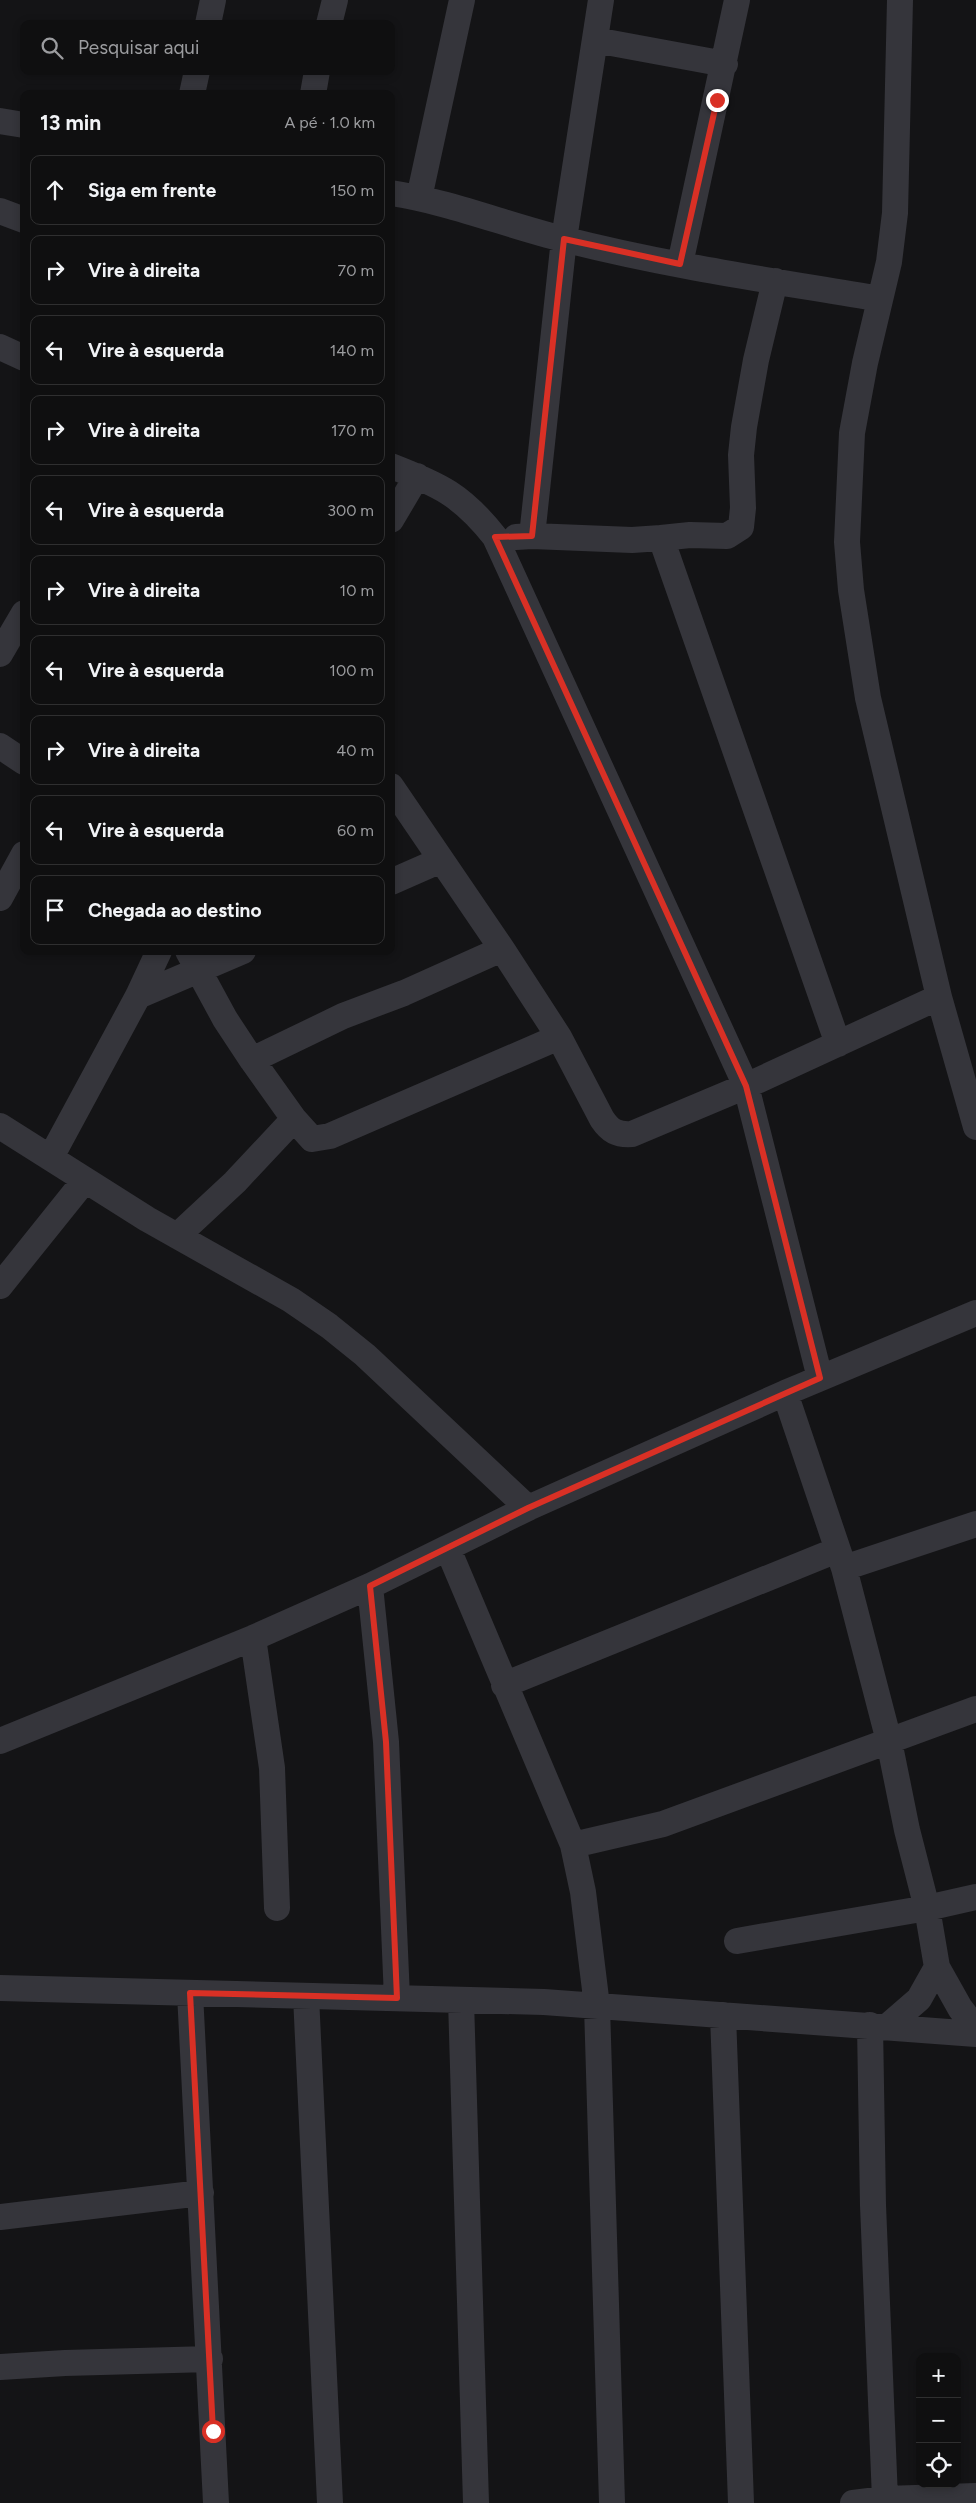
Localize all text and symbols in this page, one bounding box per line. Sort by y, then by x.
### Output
search box [20,20,395,75]
icon: search [38,34,66,62]
text: Pesquisar aqui [78,36,199,59]
route end [706,89,729,112]
text: 13 min [40,110,101,135]
text: A pé · 1.0 km [285,113,375,132]
icon: ahead [41,176,69,204]
text: Siga em frente [88,179,216,202]
text: 150 m [330,181,374,200]
icon: right [41,256,69,284]
text: Vire à direita [88,259,200,282]
text: 70 m [338,261,374,280]
icon: left [41,336,69,364]
text: Vire à esquerda [88,339,224,362]
text: 140 m [330,341,374,360]
icon: right [41,416,69,444]
text: Vire à direita [88,419,200,442]
text: 170 m [331,421,374,440]
icon: left [41,496,69,524]
text: Vire à esquerda [88,499,224,522]
text: 300 m [327,501,374,520]
icon: right [41,576,69,604]
text: Vire à direita [88,579,200,602]
text: 10 m [340,581,374,600]
icon: left [41,656,69,684]
text: Vire à esquerda [88,659,224,682]
text: 100 m [329,661,374,680]
icon: right [41,736,69,764]
text: Vire à direita [88,739,200,762]
text: 40 m [336,741,374,760]
icon: left [41,816,69,844]
text: Vire à esquerda [88,819,224,842]
text: 60 m [337,821,374,840]
icon: arrive [41,896,69,924]
text: Chegada ao destino [88,899,261,922]
map controls [916,2353,961,2488]
button: + [916,2353,961,2398]
button: − [916,2398,961,2443]
route start [202,2420,225,2443]
button: locate [916,2443,961,2488]

